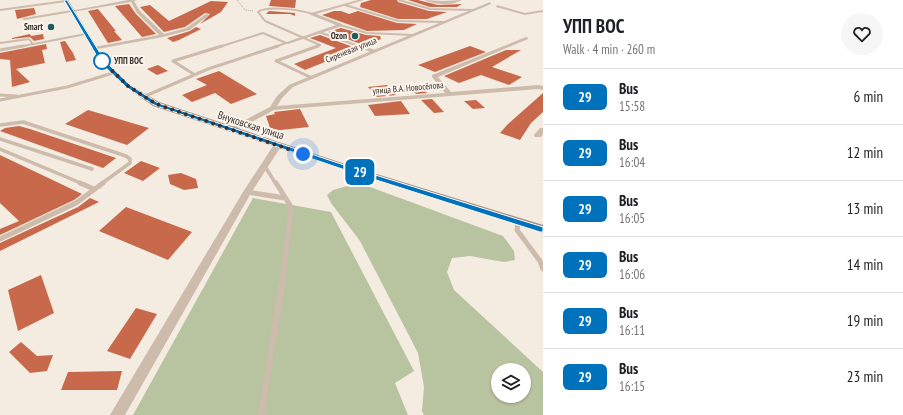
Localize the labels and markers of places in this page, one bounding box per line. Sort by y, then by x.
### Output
place label: Smart [24,21,43,32]
marker: Smart [46,22,56,32]
place label: Ozon [331,30,347,41]
marker: Ozon [350,31,360,41]
marker: УПП ВОС [93,52,111,70]
place label: УПП ВОС [113,55,143,66]

